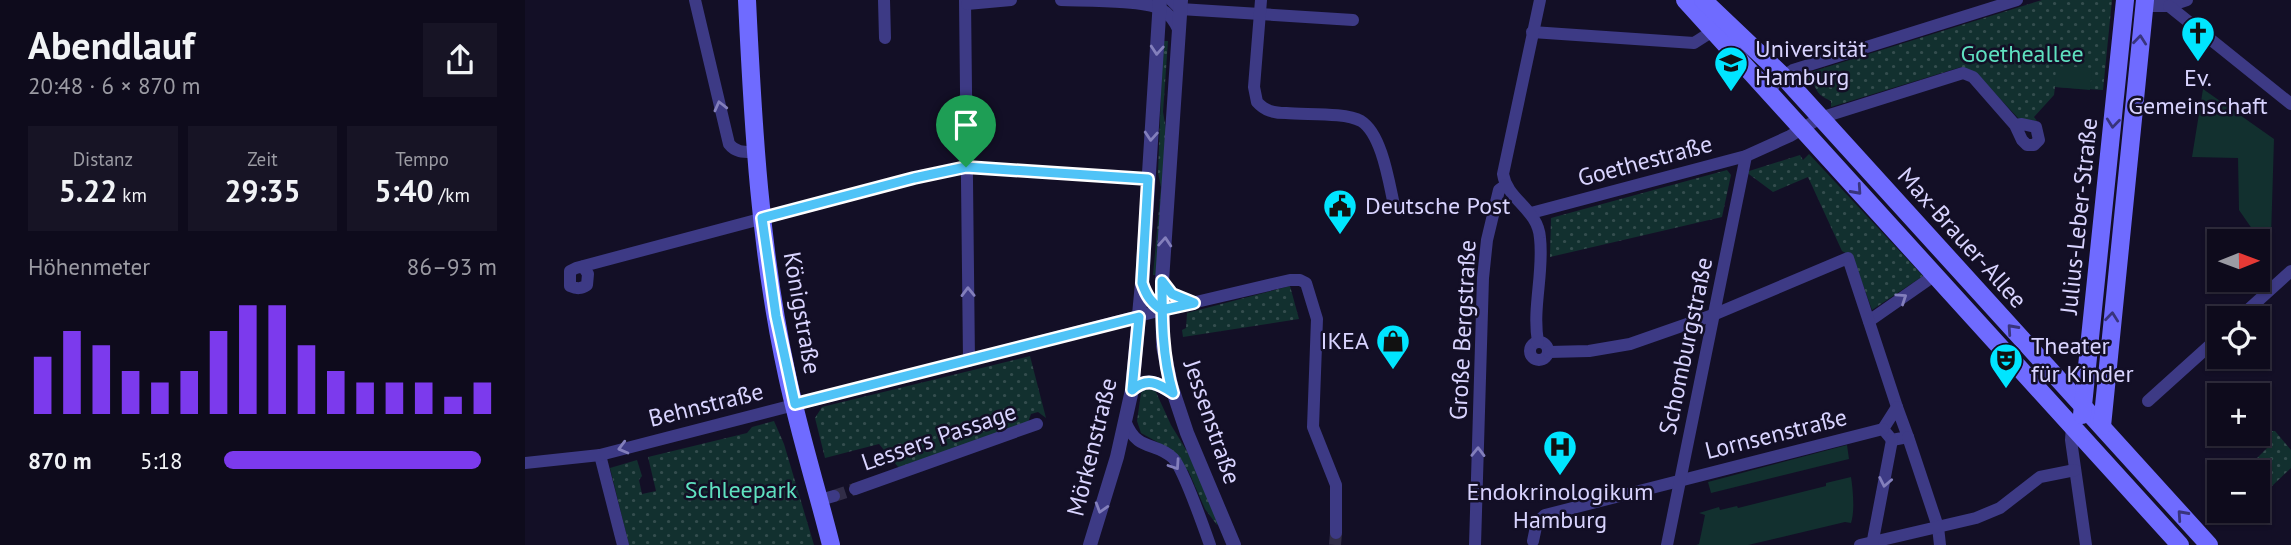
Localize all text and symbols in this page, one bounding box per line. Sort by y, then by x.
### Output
church icon: Ev. Gemeinschaft [2179,14,2217,63]
text: Abendlauf [28,20,195,69]
button: share [423,23,497,97]
place label: Universität Hamburg [1755,33,1867,92]
one-way arrow [2132,35,2147,46]
park label: Goetheallee [1960,38,2084,69]
school or university icon: Universität Hamburg [1712,44,1750,93]
one-way arrow [1150,45,1165,56]
place label: Ev. Gemeinschaft [2128,62,2268,121]
text: 20:48 · 6 × 870 m [28,71,200,100]
pin [936,95,996,167]
one-way arrow [714,100,728,112]
icon: arrive [947,106,985,144]
street label: Julius-Leber-Straße [2053,116,2104,317]
one-way arrow [2106,117,2121,129]
street label: Goethestraße [1574,128,1715,193]
one-way arrow [1144,131,1159,142]
text: Distanz [73,147,133,171]
text: Zeit [247,147,278,171]
text: Tempo [395,147,449,171]
street label: Max-Brauer-Allee [1891,161,2034,315]
text: 5.22 [59,171,117,210]
text: 29:35 [224,171,301,210]
text: 5:40 [374,171,434,210]
one-way arrow [1849,182,1862,195]
text: km [117,183,147,207]
text: /km [434,183,470,207]
public building icon: Deutsche Post [1321,187,1359,236]
place label: Deutsche Post [1365,190,1510,221]
north arrow [2207,229,2270,292]
map controls [2207,229,2270,523]
one-way arrow [1157,236,1172,247]
street label: Große Bergstraße [1442,239,1483,421]
street label: Königstraße [777,249,828,376]
text: Höhenmeter [28,252,150,281]
text: 86–93 m [407,252,497,281]
street label: Schomburgstraße [1652,254,1719,437]
one-way arrow [960,287,976,297]
one-way arrow [1894,294,1907,306]
button: locate [2207,306,2270,369]
one-way arrow [2105,311,2120,323]
shop icon: IKEA [1374,322,1412,371]
one-way arrow [2007,324,2020,337]
place label: IKEA [1320,325,1369,356]
place label: Theater für Kinder [2031,330,2134,389]
theatre icon: Theater für Kinder [1987,341,2025,390]
street label: Jessenstraße [1176,355,1248,488]
street label: Behnstraße [645,375,766,434]
street label: Mörkenstraße [1059,375,1124,519]
button: + [2207,383,2270,446]
street label: Lessers Passage [857,396,1020,478]
street label: Lornsenstraße [1702,401,1850,466]
hospital icon: Endokrinologikum Hamburg [1541,428,1579,477]
one-way arrow [617,440,629,454]
text: 870 m [28,446,91,475]
text: 5:18 [140,446,183,475]
one-way arrow [1470,447,1485,458]
one-way arrow [1167,457,1180,470]
button: − [2207,460,2270,523]
park label: Schleepark [685,474,798,505]
place label: Endokrinologikum Hamburg [1467,476,1653,535]
one-way arrow [1879,476,1894,488]
one-way arrow [1095,501,1110,513]
one-way arrow [2177,510,2190,523]

